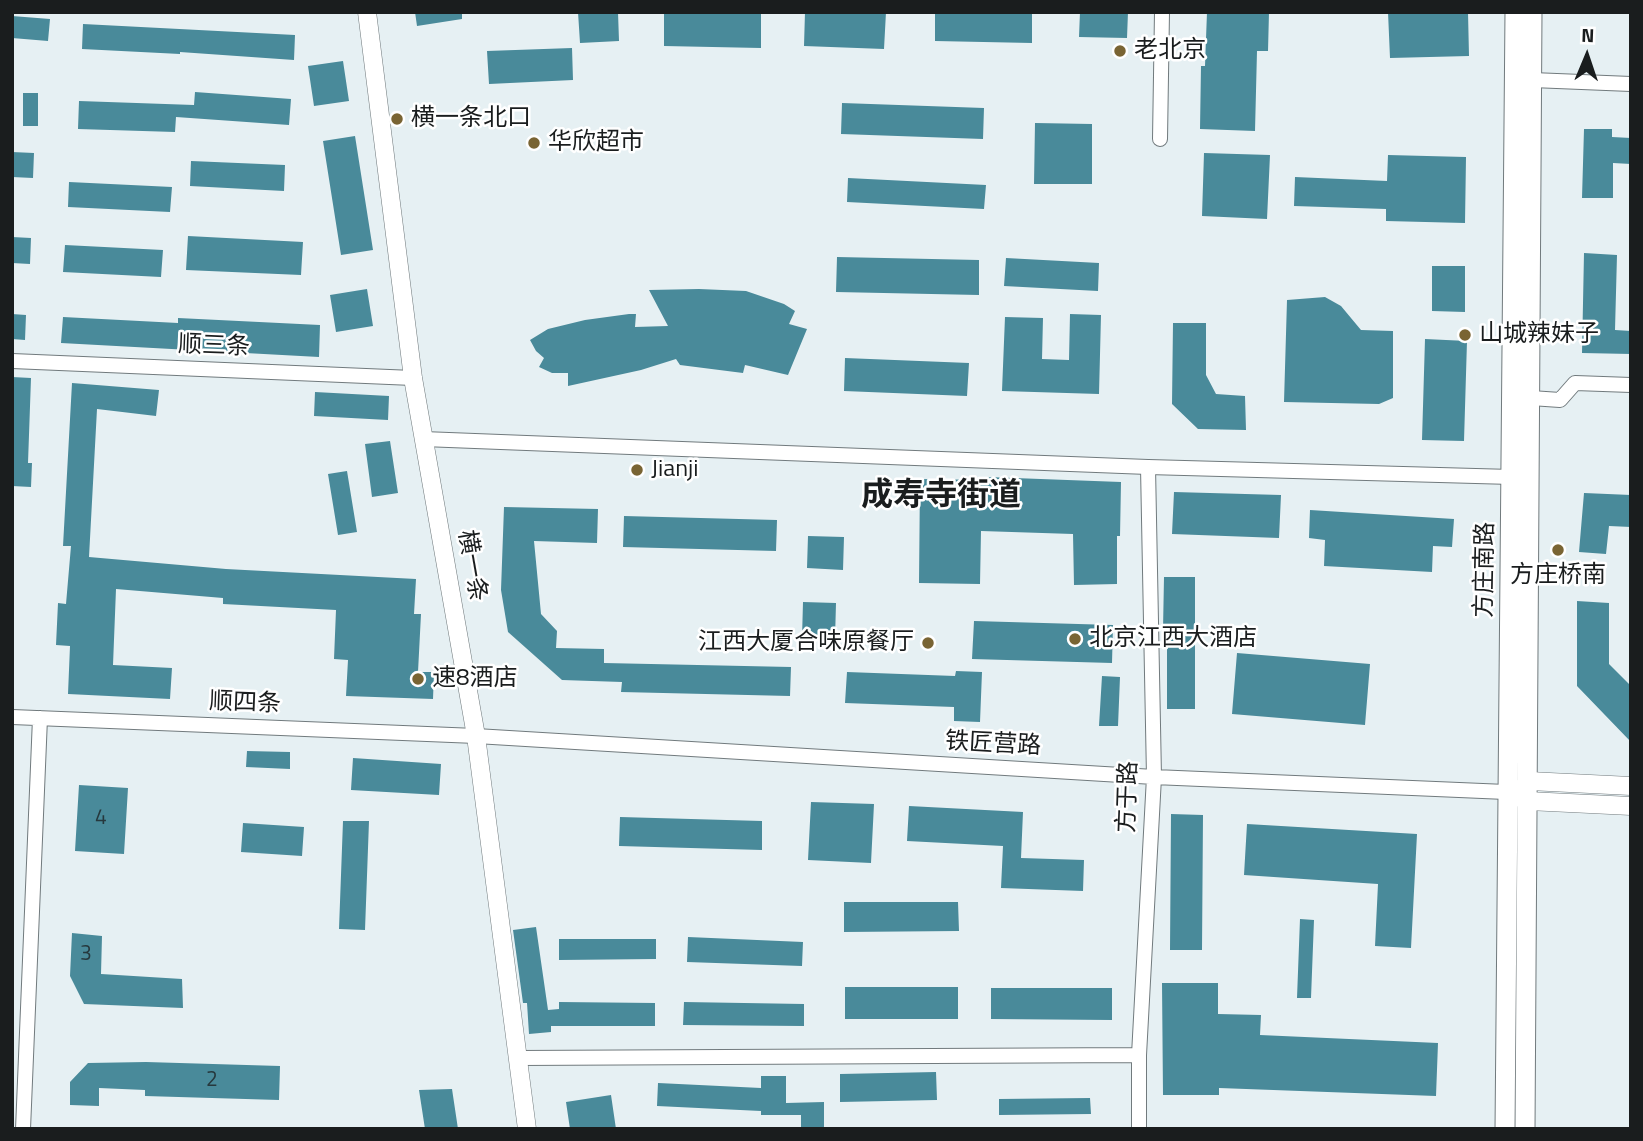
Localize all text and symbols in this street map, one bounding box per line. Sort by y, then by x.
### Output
text: N [1581,20,1595,49]
north arrow [1552,21,1622,91]
place label: 老北京 [1134,37,1206,65]
marker: 老北京 [1112,43,1128,59]
place label: 横一条北口 [411,105,531,133]
marker: 横一条北口 [389,111,405,127]
place label: 华欣超市 [548,129,644,157]
marker: 华欣超市 [526,135,542,151]
place label: 山城辣妹子 [1479,321,1599,349]
marker: 山城辣妹子 [1457,327,1473,343]
street label: 顺三条 [178,331,250,363]
place label: Jianji [651,456,699,484]
marker: Jianji [629,462,645,478]
district label: 成寿寺街道 [861,478,1021,516]
street label: 方庄南路 [1471,522,1501,618]
street label: 横一条 [451,528,491,604]
marker: 方庄桥南 [1550,542,1566,558]
place label: 方庄桥南 [1510,562,1606,590]
place label: 北京江西大酒店 [1089,625,1257,653]
place label: 江西大厦合味原餐厅 [698,629,914,657]
marker: 北京江西大酒店 [1067,631,1083,647]
marker: 江西大厦合味原餐厅 [920,635,936,651]
place label: 速8酒店 [432,665,517,693]
marker: 速8酒店 [410,671,426,687]
street label: 顺四条 [209,688,281,720]
street label: 铁匠营路 [944,728,1042,762]
street label: 方于路 [1113,761,1145,833]
house number: 4 [95,806,107,832]
house number: 3 [80,942,92,968]
house number: 2 [206,1068,218,1094]

